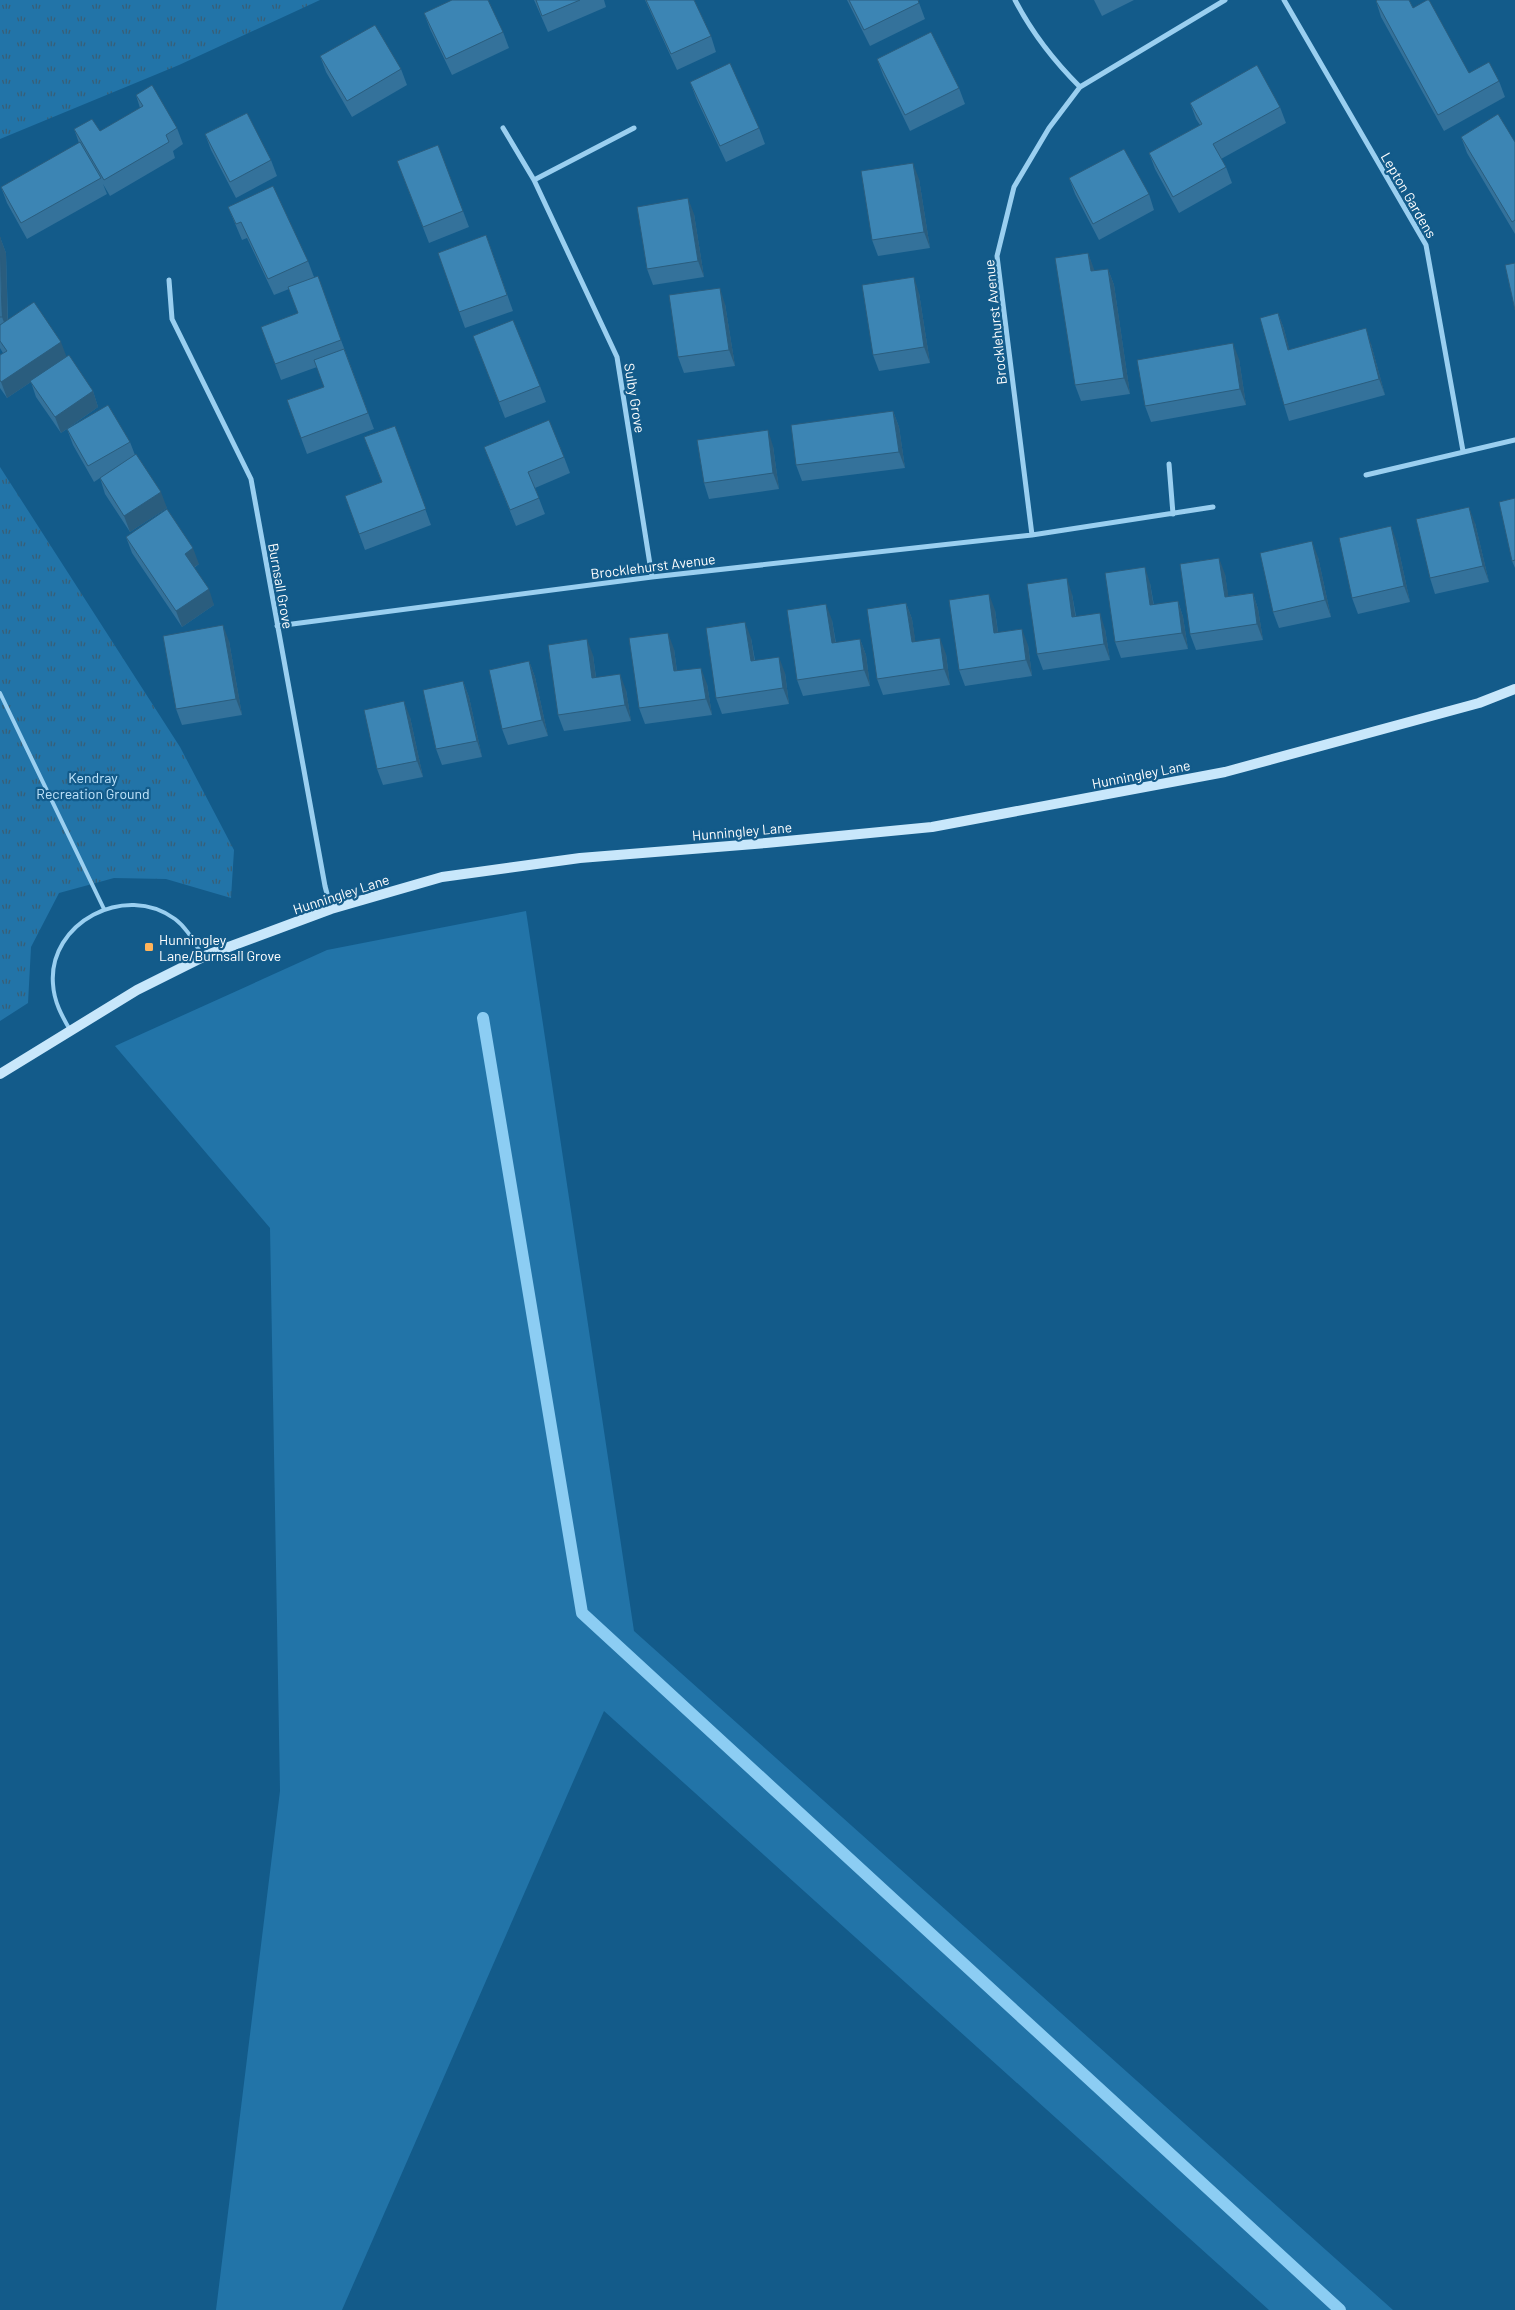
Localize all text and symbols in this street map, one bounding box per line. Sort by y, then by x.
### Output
street label: Lepton Gardens [1378,149,1441,241]
street label: Brocklehurst Avenue [980,259,1010,385]
street label: Sulby Grove [621,362,649,434]
street label: Burnsall Grove [265,542,297,630]
street label: Brocklehurst Avenue [590,550,716,582]
street label: Hunningley Lane [1090,756,1192,792]
park label: Kendray Recreation Ground [36,769,150,802]
street label: Hunningley Lane [691,818,793,844]
street label: Hunningley Lane [291,870,391,918]
place label: Hunningley Lane/Burnsall Grove [159,931,281,964]
marker: Hunningley Lane/Burnsall Grove [143,941,155,953]

